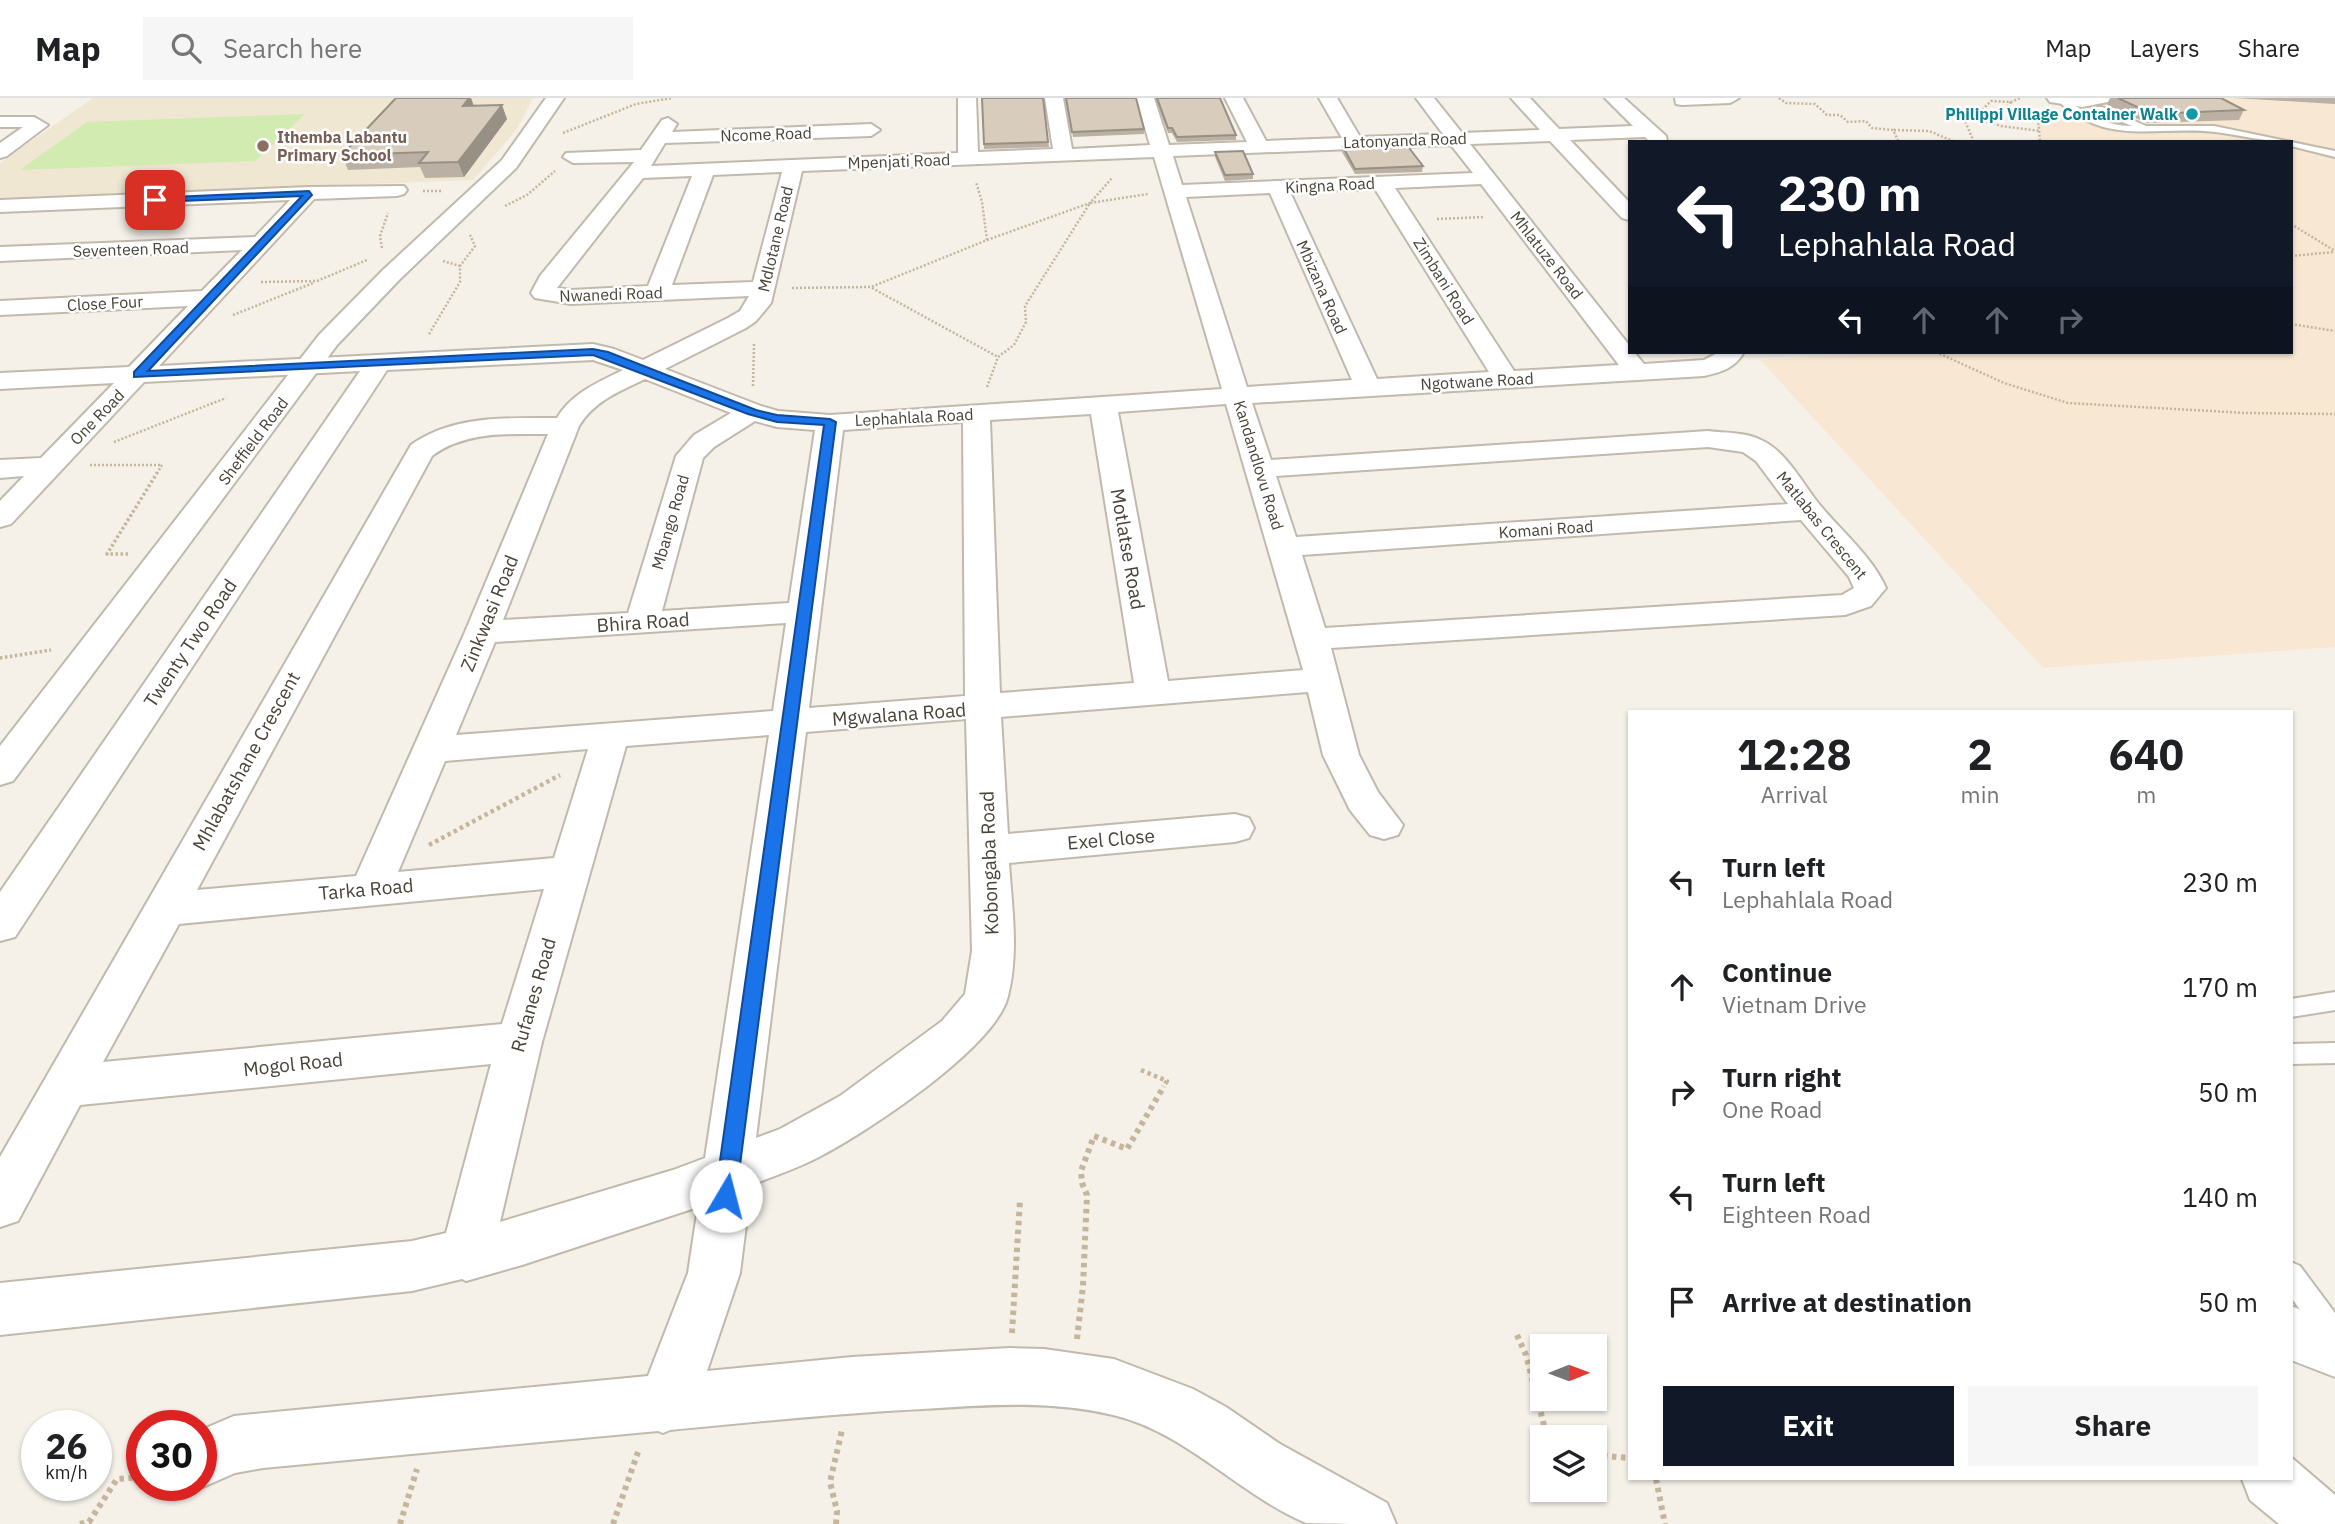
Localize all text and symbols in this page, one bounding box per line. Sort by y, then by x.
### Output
search box [143,17,633,80]
text: Map [35,27,101,70]
icon: search [167,29,205,67]
text: Search here [223,31,362,65]
text: Map [2045,32,2092,64]
text: Layers [2130,32,2200,64]
text: Share [2238,32,2300,64]
place label: Philippi Village Container Walk [1945,104,2179,124]
marker: Philippi Village Container Walk [2184,106,2200,122]
street label: Ncome Road [720,122,812,146]
place label: Ithemba Labantu Primary School [277,127,407,165]
street label: Latonyanda Road [1343,128,1467,152]
marker: Ithemba Labantu Primary School [255,138,271,154]
street label: Mpenjati Road [847,149,951,173]
text: 230 m [1778,161,1922,224]
icon: left [1663,168,1754,259]
pin [125,170,185,230]
street label: Kingna Road [1285,173,1375,197]
icon: arrive [136,181,174,219]
street label: Mdlotane Road [753,184,797,294]
street label: Mhlatuze Road [1506,207,1588,303]
text: Lephahlala Road [1778,223,2016,265]
street label: Zimbani Road [1409,234,1479,328]
street label: Seventeen Road [73,237,189,261]
street label: Mbizana Road [1292,237,1352,337]
street label: Nwanedi Road [559,282,663,306]
street label: Close Four [66,291,144,315]
icon: left [1832,301,1870,339]
icon: ahead [1905,301,1943,339]
icon: ahead [1978,301,2016,339]
icon: right [2051,301,2089,339]
street label: Ngotwane Road [1420,368,1534,394]
street label: One Road [66,385,128,449]
street label: Sheffield Road [214,393,292,489]
street label: Kandandlovu Road [1230,398,1288,532]
street label: Lephahlala Road [854,404,974,430]
street label: Matlabas Crescent [1772,467,1872,583]
street label: Mbango Road [647,472,693,572]
street label: Motlatse Road [1106,487,1150,611]
street label: Komani Road [1498,516,1594,542]
street label: Zinkwasi Road [455,551,523,675]
street label: Twenty Two Road [138,574,242,712]
street label: Bhira Road [596,607,690,637]
street label: Mhlabatshane Crescent [187,667,305,855]
street label: Mgwalana Road [831,697,967,731]
text: 12:28 [1737,727,1852,782]
text: 2 [1967,727,1993,782]
text: 640 [2108,727,2184,782]
text: Arrival [1761,779,1828,809]
text: min [1961,779,1999,809]
text: m [2136,779,2156,809]
street label: Kobongaba Road [974,791,1004,935]
street label: Exel Close [1066,823,1156,855]
text: Turn left [1722,850,1825,884]
icon: left [1663,863,1701,901]
text: 230 m [2182,865,2258,899]
street label: Tarka Road [318,873,414,905]
text: Lephahlala Road [1722,884,1893,914]
street label: Rufanes Road [505,935,561,1055]
text: Continue [1722,955,1832,989]
icon: ahead [1663,968,1701,1006]
text: 170 m [2182,970,2258,1004]
text: Vietnam Drive [1722,989,1867,1019]
street label: Mogol Road [242,1047,344,1081]
text: Turn right [1722,1060,1841,1094]
icon: right [1663,1073,1701,1111]
text: 50 m [2198,1075,2258,1109]
text: One Road [1722,1094,1822,1124]
position arrow [689,1159,763,1233]
text: Turn left [1722,1165,1825,1199]
icon: left [1663,1178,1701,1216]
text: 140 m [2182,1180,2258,1214]
text: Eighteen Road [1722,1199,1871,1229]
icon: arrive [1663,1283,1701,1321]
text: Arrive at destination [1722,1285,1972,1319]
text: 50 m [2198,1285,2258,1319]
north arrow [1530,1334,1606,1410]
map controls [1530,1334,1607,1502]
button: Exit [1663,1386,1954,1466]
button: Share [1968,1386,2258,1466]
speed limit sign: 30 [126,1410,217,1501]
text: 26 [45,1423,88,1469]
button: layers [1530,1425,1607,1502]
text: km/h [45,1461,88,1484]

